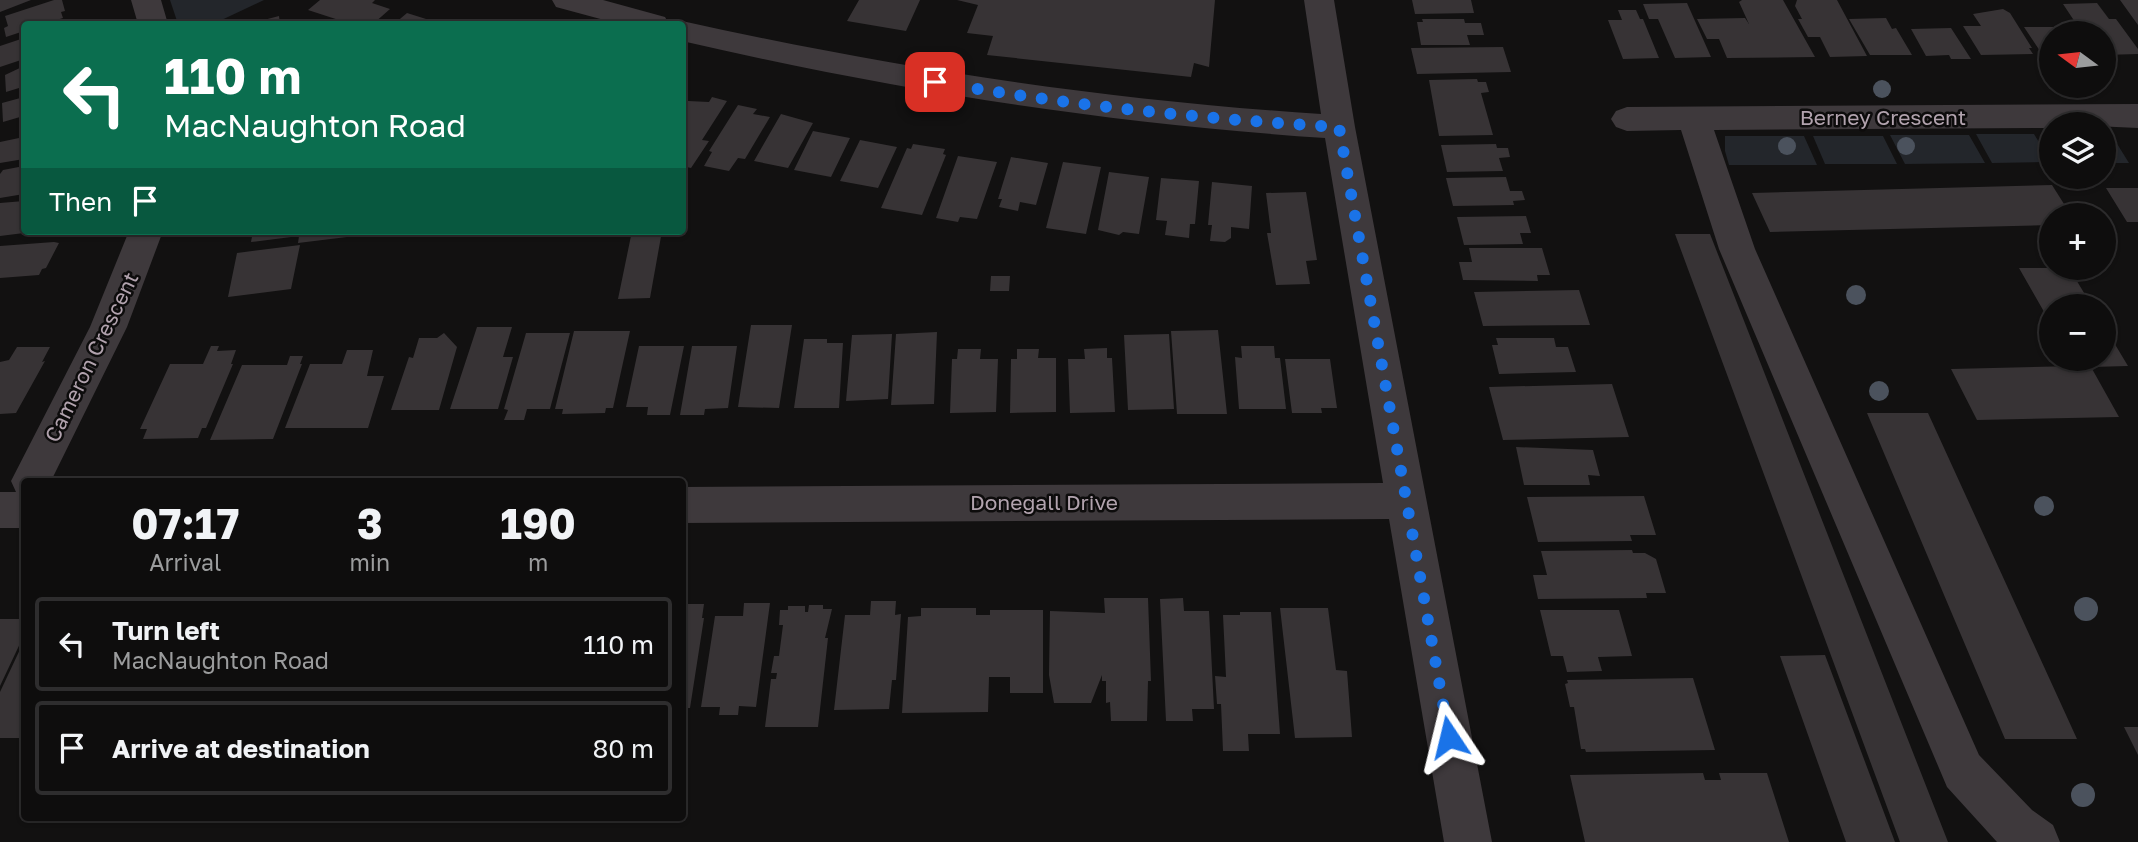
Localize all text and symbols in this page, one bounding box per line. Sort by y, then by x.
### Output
north arrow [2039,21,2116,98]
map controls [2039,21,2116,371]
text: 110 m [164,46,301,105]
icon: left [49,49,140,140]
pin [905,52,965,112]
icon: arrive [916,63,954,101]
street label: Berney Crescent [1800,104,1966,130]
text: MacNaughton Road [164,106,466,144]
button: layers [2039,112,2116,189]
icon: arrive [126,182,164,220]
text: Then [49,186,112,217]
button: + [2039,203,2116,280]
street label: Cameron Crescent [39,268,143,446]
button: − [2039,294,2116,371]
street label: Donegall Drive [970,489,1118,515]
text: 07:17 [131,498,239,548]
text: 3 [357,498,383,548]
text: 190 [500,498,576,548]
text: Arrival [149,548,221,576]
text: min [349,548,390,576]
text: m [528,548,548,576]
text: Turn left [112,615,220,646]
icon: left [53,625,91,663]
text: 110 m [583,629,654,660]
text: MacNaughton Road [112,646,329,674]
position arrow [1412,700,1486,774]
icon: arrive [53,729,91,767]
text: Arrive at destination [112,733,370,764]
text: 80 m [593,733,654,764]

